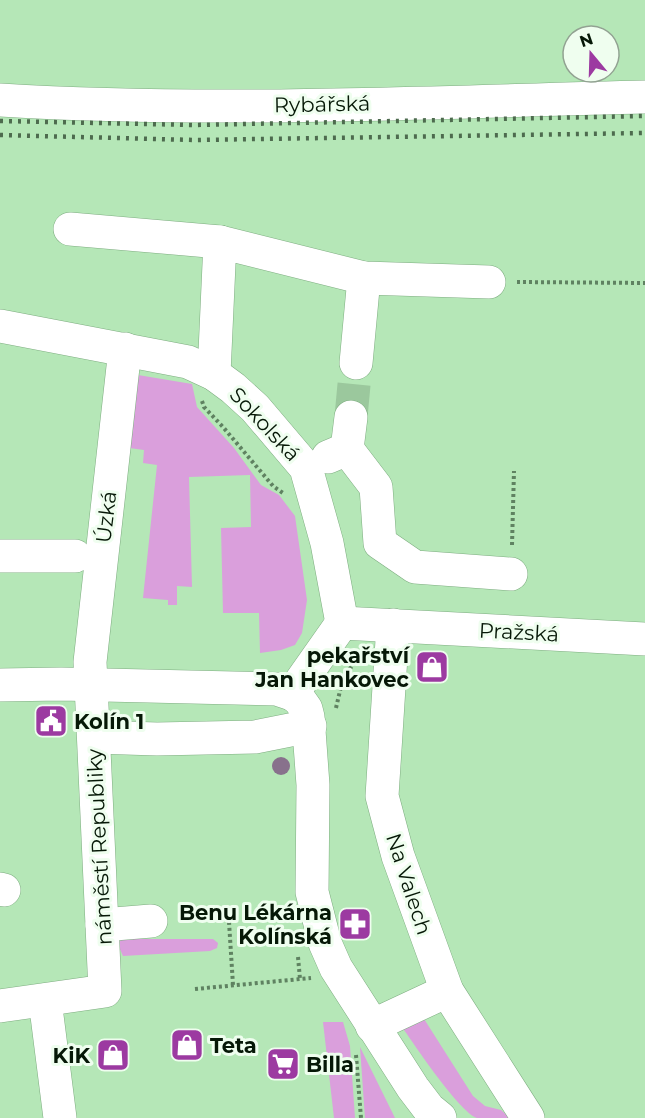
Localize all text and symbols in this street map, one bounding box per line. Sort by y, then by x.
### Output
north arrow [561,24,621,84]
text: N [577,29,595,51]
street label: Rybářská [274,91,370,117]
street label: Sokolská [224,382,306,466]
street label: Úzká [90,490,122,544]
street label: Pražská [478,617,560,647]
place label: pekařství Jan Hankovec [254,643,411,692]
shop icon: pekařství Jan Hankovec [414,649,450,685]
public building icon: Kolín 1 [33,703,69,739]
place label: Kolín 1 [74,709,144,734]
street label: náměstí Republiky [81,748,117,946]
street label: Na Valech [381,830,437,938]
place label: Benu Lékárna Kolínská [179,900,332,949]
pharmacy icon: Benu Lékárna Kolínská [337,906,373,942]
shop icon: Teta [169,1027,205,1063]
place label: Teta [210,1033,257,1058]
shop icon: KiK [95,1037,131,1073]
place label: KiK [53,1043,90,1068]
supermarket icon: Billa [265,1046,301,1082]
place label: Billa [306,1052,354,1077]

